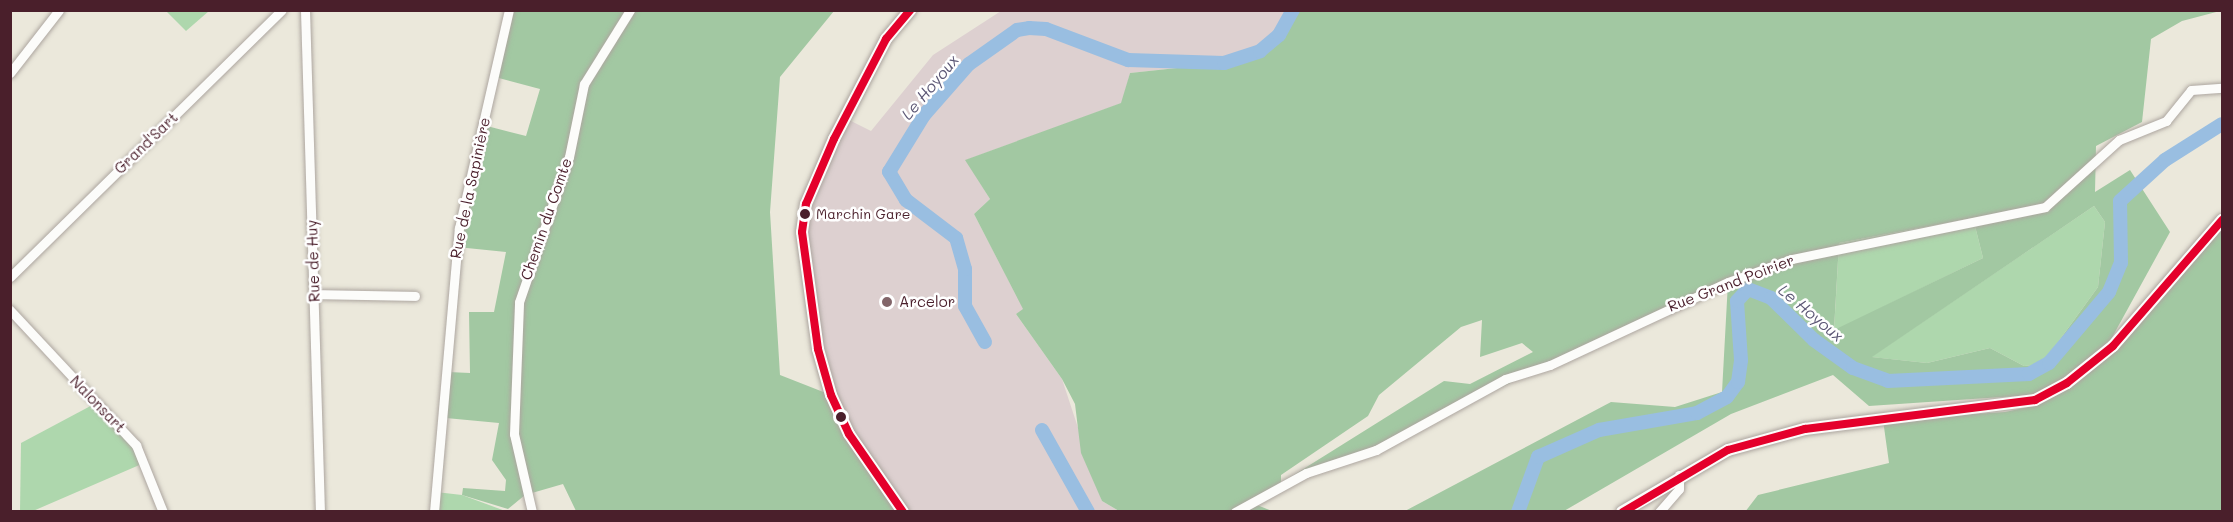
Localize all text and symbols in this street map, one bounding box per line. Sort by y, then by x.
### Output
water label: Le Hoyoux [897,51,963,123]
street label: Grand'Sart [111,108,181,178]
street label: Rue de la Sapinière [446,116,494,260]
street label: Chemin du Comte [517,156,575,282]
place label: Marchin Gare [816,206,910,222]
marker: Marchin Gare [799,208,811,220]
street label: Rue de Huy [303,220,323,302]
street label: Rue Grand Poirier [1665,251,1797,315]
water label: Le Hoyoux [1775,280,1847,346]
place label: Arcelor [899,293,955,311]
marker: Arcelor [880,295,894,309]
street label: Nalonsart [66,372,130,436]
unlabelled marker [835,411,847,423]

